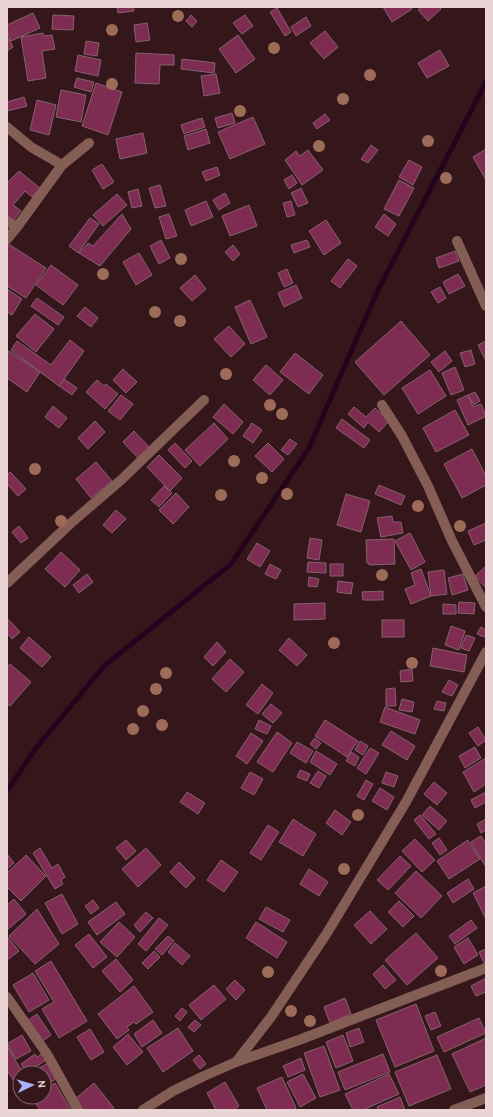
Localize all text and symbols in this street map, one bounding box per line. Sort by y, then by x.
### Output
north arrow [12,1065,52,1105]
text: N [35,1080,48,1089]

